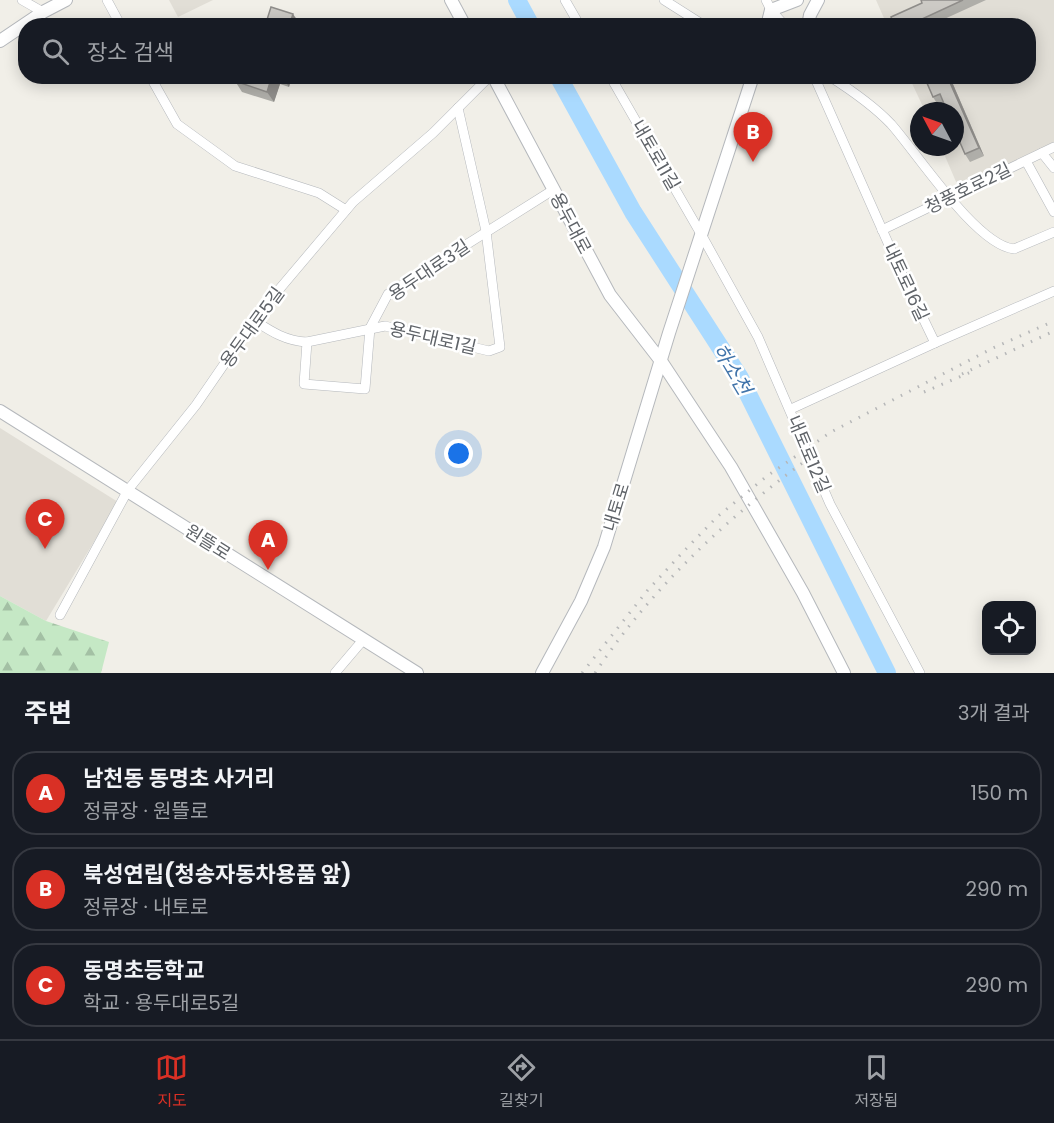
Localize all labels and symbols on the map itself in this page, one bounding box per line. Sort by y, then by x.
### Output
north arrow [910,102,964,156]
pin: B [734,112,772,162]
street label: 내토로11길 [626,115,686,195]
street label: 청풍호로2길 [921,156,1015,220]
street label: 용두대로 [544,188,598,258]
street label: 용두대로3길 [383,234,475,306]
street label: 내토로16길 [877,239,935,325]
street label: 용두대로5길 [214,282,290,372]
street label: 용두대로1길 [387,316,479,360]
water label: 하소천 [706,338,760,402]
street label: 내토로12길 [781,411,837,497]
your location [444,439,473,468]
street label: 내토로 [597,480,635,534]
pin: C [26,500,64,549]
street label: 원뜰로 [180,518,236,566]
pin: A [248,520,288,570]

